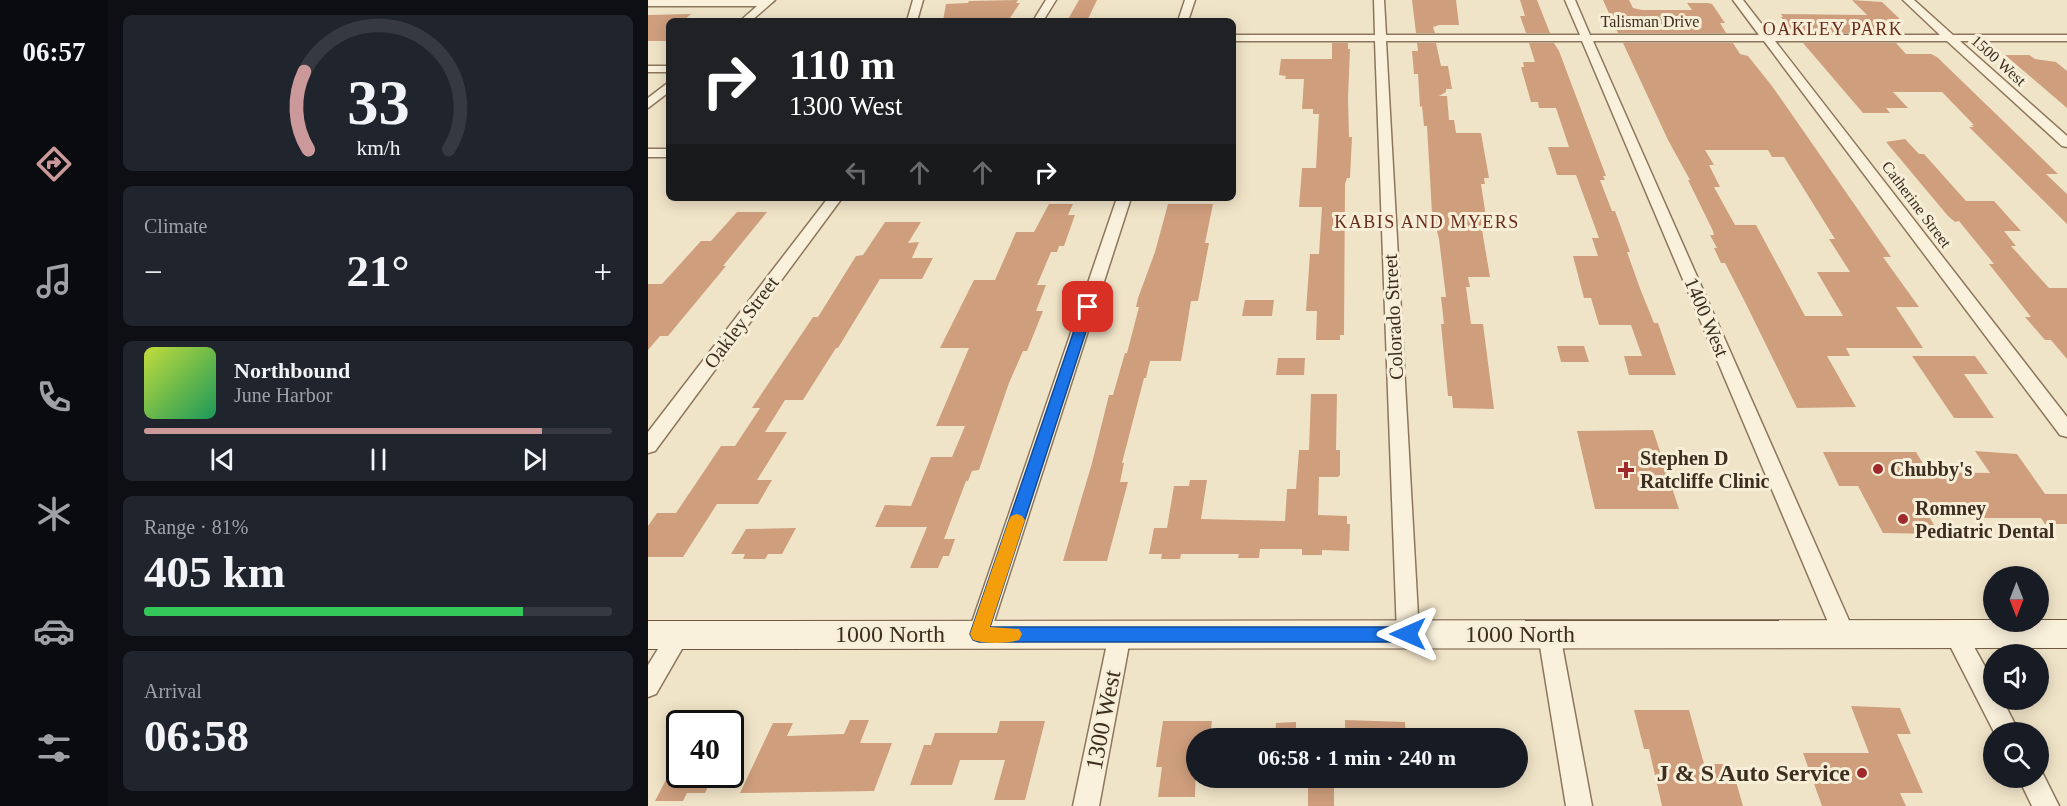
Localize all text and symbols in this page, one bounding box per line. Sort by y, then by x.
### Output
street label: Talisman Drive [1601,13,1699,30]
district label: OAKLEY PARK [1763,19,1903,39]
street label: 1500 West [1968,32,2030,90]
text: 06:57 [23,37,86,67]
icon: right [690,42,768,120]
text: 110 m [789,42,895,88]
text: 33 [347,68,409,137]
text: 1300 West [789,91,903,121]
text: km/h [356,136,400,160]
icon: directions [33,143,75,185]
icon: left [840,156,873,189]
icon: ahead [903,156,936,189]
icon: ahead [966,156,999,189]
icon: right [1029,156,1062,189]
street label: Catherine Street [1879,158,1955,251]
district label: KABIS AND MYERS [1334,212,1520,232]
text: Climate [144,215,207,237]
text: 21° [347,246,410,296]
street label: Colorado Street [1379,253,1407,381]
text: − [144,254,163,290]
text: + [593,254,612,290]
icon: music [33,260,75,302]
street label: Oakley Street [699,271,784,373]
street label: 1400 West [1680,274,1734,360]
pin [1062,281,1113,332]
icon: arrive [1071,290,1104,323]
text: Northbound [234,358,350,383]
icon: phone [33,376,75,418]
text: June Harbor [234,384,332,406]
icon: previous [206,443,239,476]
icon: pause [362,443,395,476]
icon: next [518,443,551,476]
place label: Stephen D Ratcliffe Clinic [1640,447,1770,492]
place label: Chubby's [1890,458,1972,481]
marker: Stephen D Ratcliffe Clinic [1617,461,1635,479]
marker: Chubby's [1871,462,1885,476]
icon: climate [33,493,75,535]
place label: Romney Pediatric Dental [1915,497,2055,542]
marker: Romney Pediatric Dental [1896,512,1910,526]
text: Range · 81% [144,516,248,538]
text: 405 km [144,547,285,597]
north arrow [1983,566,2049,632]
map controls [1983,566,2049,788]
position arrow [1376,602,1440,666]
icon: car [33,610,75,652]
street label: 1000 North [835,621,945,647]
street label: 1000 North [1465,621,1575,647]
button: sound [1983,644,2049,710]
street label: 1300 West [1081,668,1125,772]
text: Arrival [144,680,202,702]
speed limit sign: 40 [666,710,744,788]
text: 06:58 [144,711,249,761]
button: search [1983,722,2049,788]
icon: filters [33,727,75,769]
text: 06:58 · 1 min · 240 m [1258,745,1456,770]
place label: J & S Auto Service [1657,760,1850,786]
marker: J & S Auto Service [1855,766,1869,780]

